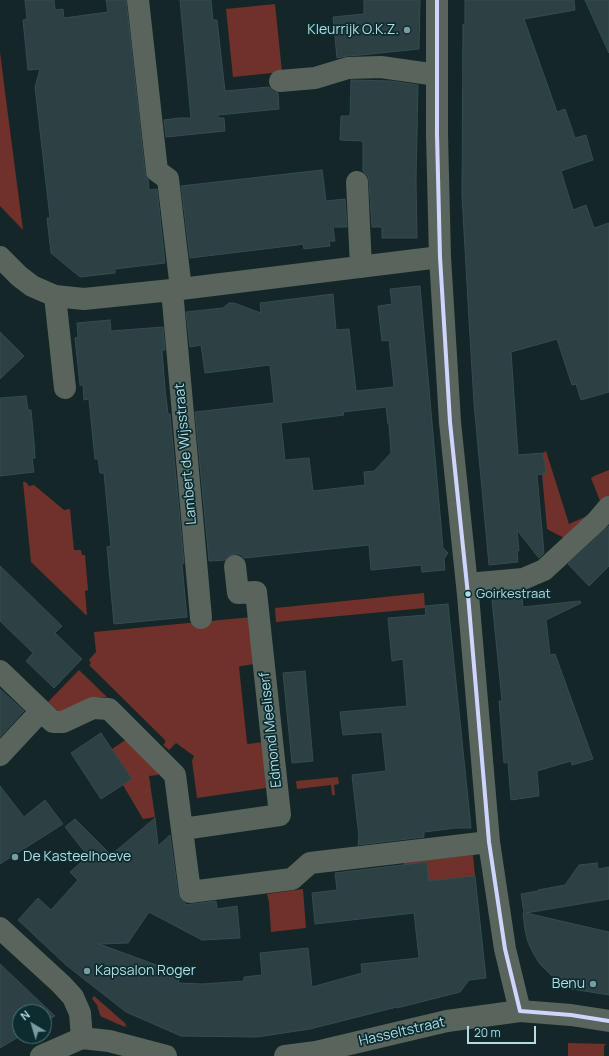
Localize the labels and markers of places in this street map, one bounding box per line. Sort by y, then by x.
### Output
place label: Kleurrijk O.K.Z. [307,22,399,38]
marker: Kleurrijk O.K.Z. [402,25,412,35]
place label: Goirkestraat [476,586,551,602]
marker: Goirkestraat [463,589,473,599]
place label: De Kasteelhoeve [23,849,131,865]
marker: De Kasteelhoeve [10,852,20,862]
place label: Kapsalon Roger [95,963,196,979]
marker: Kapsalon Roger [82,966,92,976]
place label: Benu [552,976,585,992]
marker: Benu [588,979,598,989]

